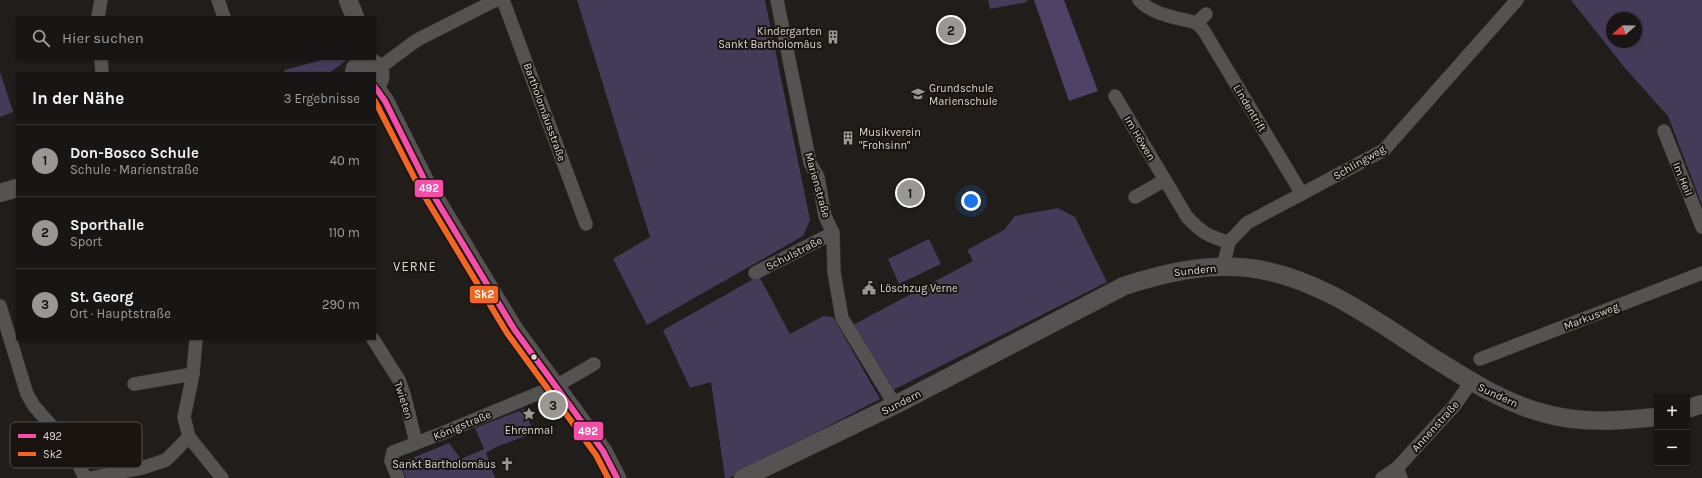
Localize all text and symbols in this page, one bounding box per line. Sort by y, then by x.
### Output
north arrow [1606,12,1642,48]
pin: 2 [938,15,964,45]
search box [16,16,376,60]
place label: Kindergarten Sankt Bartholomäus [718,25,822,51]
icon: search [30,27,52,49]
text: Hier suchen [62,29,144,47]
building icon: Kindergarten Sankt Bartholomäus [825,29,841,45]
street label: Bartholomäusstraße [521,61,569,164]
place label: Grundschule Marienschule [929,82,998,108]
street label: Lindentrift [1230,82,1269,134]
school or university icon: Grundschule Marienschule [910,86,926,102]
text: In der Nähe [32,88,124,108]
text: 3 Ergebnisse [284,91,360,106]
street label: Im Höwen [1121,114,1158,163]
place label: Musikverein "Frohsinn" [859,126,921,152]
building icon: Musikverein "Frohsinn" [840,130,856,146]
street label: Schlingweg [1331,142,1388,183]
text: Don-Bosco Schule [70,144,199,162]
street label: Marienstraße [802,151,833,220]
text: 1 [43,153,47,168]
text: 40 m [330,153,360,168]
street label: Im Heil [1670,160,1695,198]
text: Schule · Marienstraße [70,162,199,177]
pin: 1 [897,178,923,208]
line badge: 492 [414,179,444,198]
text: 492 [419,182,439,195]
your location [961,191,981,211]
text: Sporthalle [70,216,144,234]
text: 2 [41,225,49,240]
text: 110 m [328,225,360,240]
text: Sport [70,234,102,249]
street label: Schulstraße [764,234,825,273]
district label: VERNE [393,259,437,274]
street label: Sundern [1173,262,1217,279]
public building icon: Löschzug Verne [861,280,877,296]
place label: Löschzug Verne [880,282,958,295]
line badge: Sk2 [469,285,499,304]
text: St. Georg [70,288,134,306]
text: Sk2 [474,288,494,301]
text: 3 [41,297,49,312]
text: 290 m [322,297,360,312]
street label: Markusweg [1562,300,1621,333]
text: Ort · Hauptstraße [70,306,171,321]
unlabelled marker [529,352,539,362]
street label: Twieten [391,380,416,421]
street label: Sundern [1476,381,1520,410]
street label: Sundern [879,387,923,418]
pin: 3 [540,390,566,420]
map controls [1654,394,1690,466]
button: + [1654,394,1690,430]
street label: Annenstraße [1409,398,1462,455]
place icon: Ehrenmal [521,406,537,422]
street label: Königstraße [431,408,493,443]
line badge: 492 [573,421,604,441]
legend [10,422,142,468]
place label: Ehrenmal [505,424,553,437]
text: 492 [578,425,598,438]
text: 492 [43,430,62,443]
button: − [1654,430,1690,466]
text: Sk2 [43,448,62,461]
church icon: Sankt Bartholomäus [499,456,515,472]
place label: Sankt Bartholomäus [392,458,496,471]

